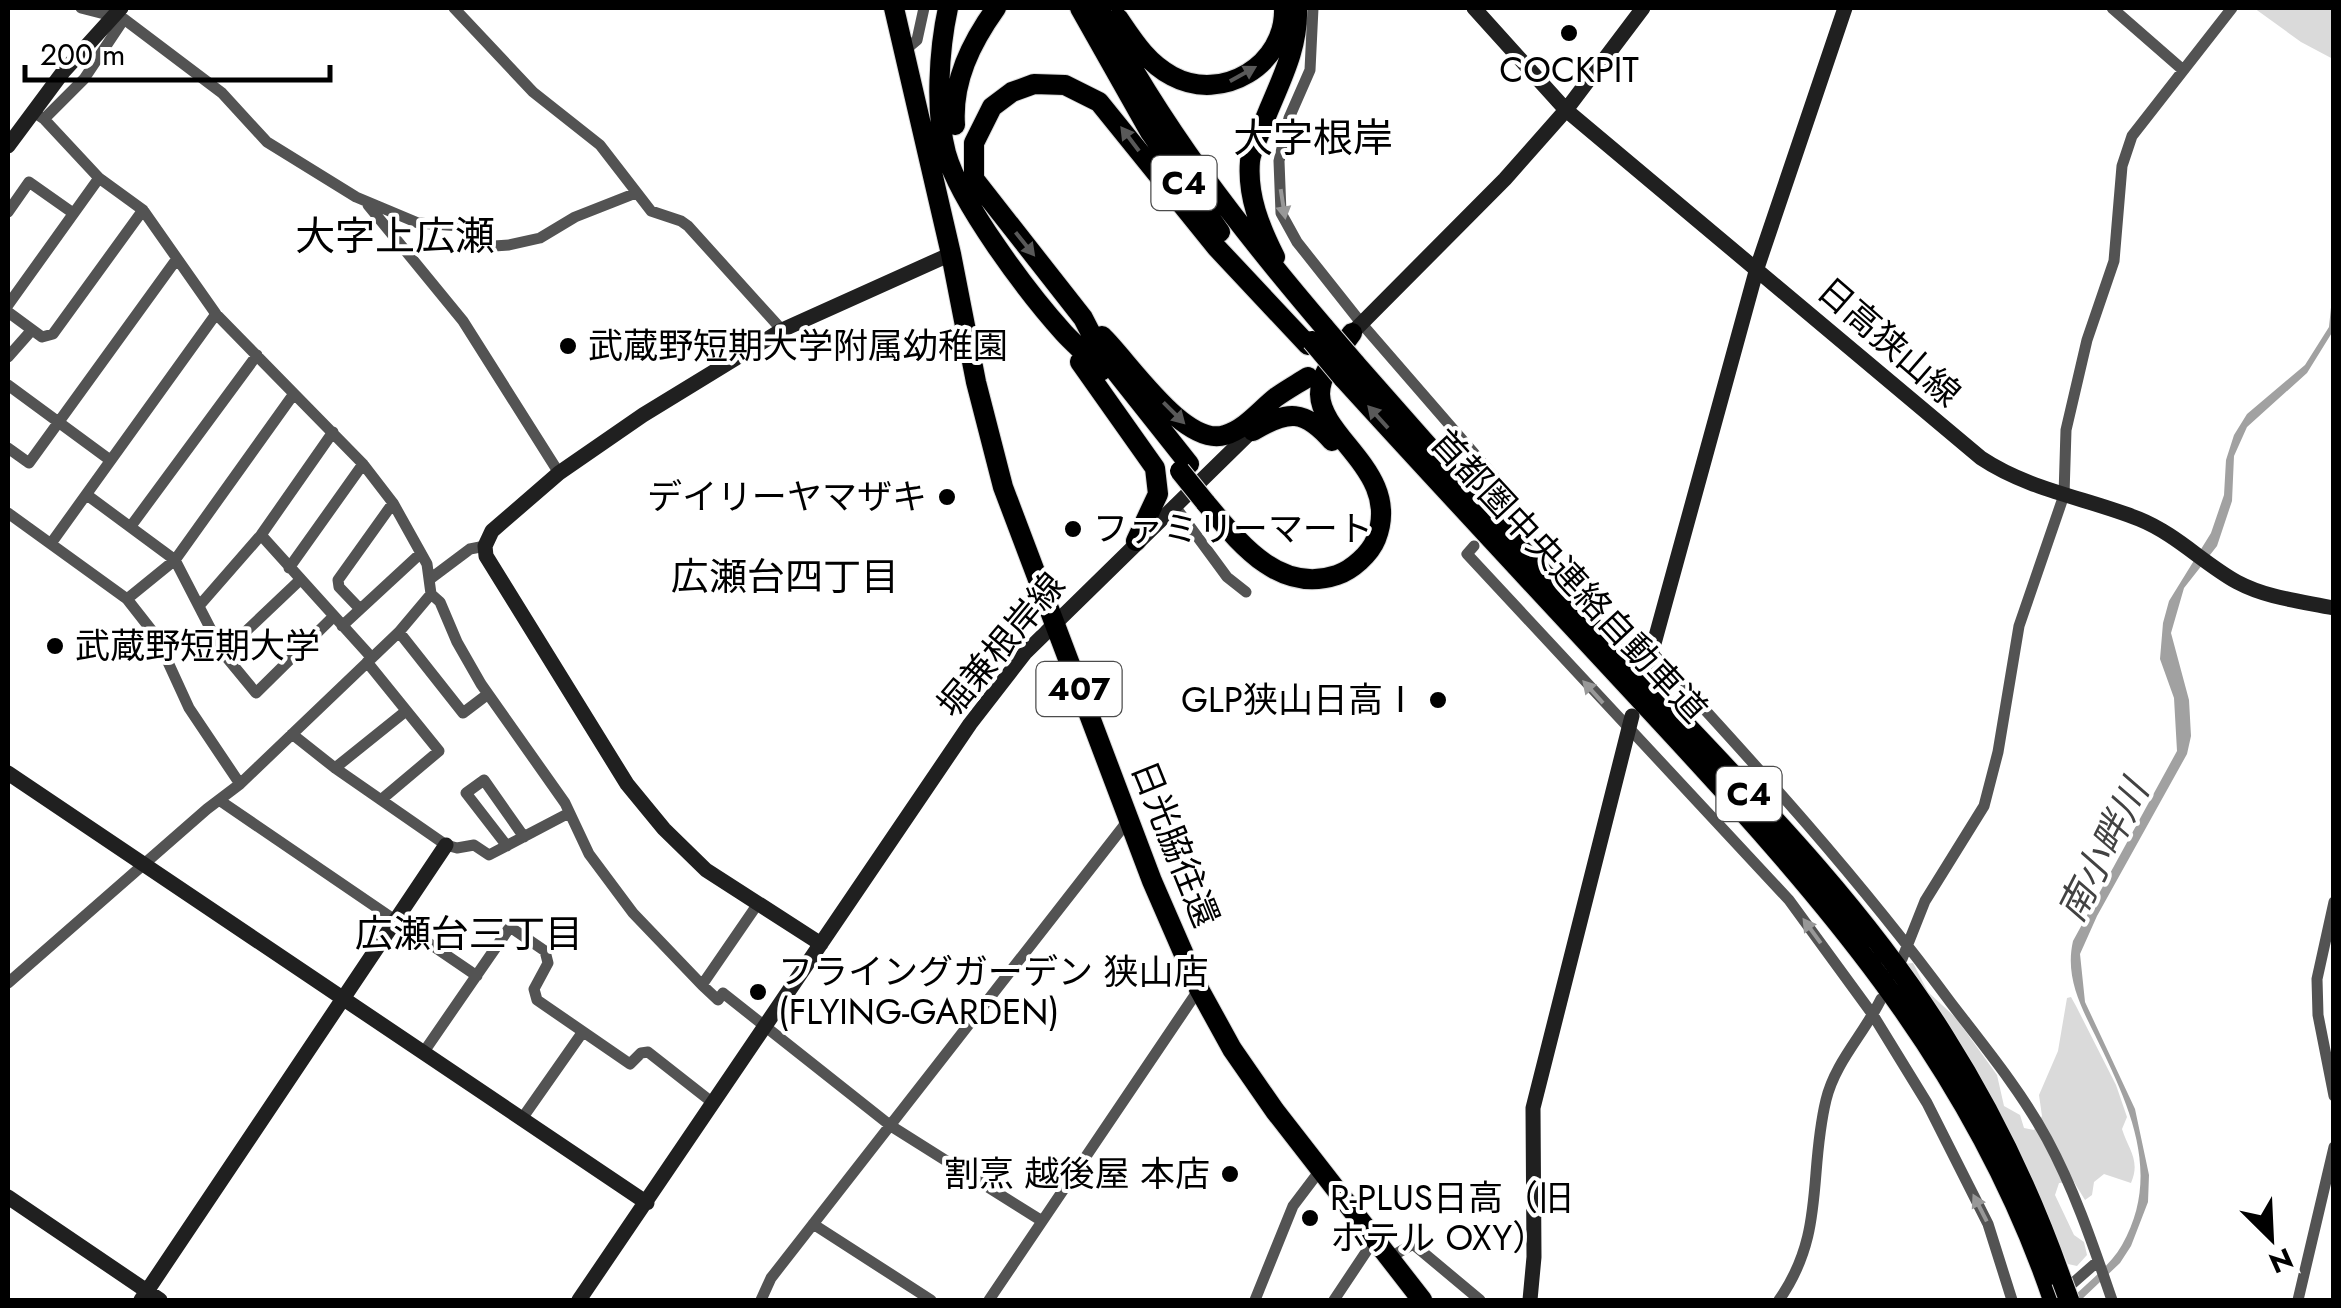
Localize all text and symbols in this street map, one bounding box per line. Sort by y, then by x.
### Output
scale bar [25,20,330,82]
marker: COCKPIT [1558,22,1580,44]
text: 200 m [40,33,125,76]
place label: COCKPIT [1499,45,1639,95]
one-way arrow [1229,66,1257,83]
district label: 大字根岸 [1233,109,1393,167]
one-way arrow [1120,126,1141,152]
road number: C4 [1152,156,1216,210]
one-way arrow [1276,189,1291,220]
district label: 大字上広瀬 [295,207,495,265]
one-way arrow [1014,231,1034,257]
street label: 日高狭山線 [1807,266,1971,418]
place label: 武蔵野短期大学附属幼稚園 [588,321,1008,371]
marker: 武蔵野短期大学附属幼稚園 [557,335,579,357]
one-way arrow [1162,401,1186,425]
one-way arrow [1368,405,1390,430]
street label: 首都圏中央連絡自動車道 [1419,418,1719,734]
place label: デイリーヤマザキ [647,472,927,522]
marker: デイリーヤマザキ [936,486,958,508]
place label: ファミリーマート [1093,504,1373,554]
marker: ファミリーマート [1062,518,1084,540]
district label: 広瀬台四丁目 [671,549,899,604]
street label: 堀兼根岸線 [926,562,1076,728]
place label: 武蔵野短期大学 [75,621,320,671]
marker: 武蔵野短期大学 [44,635,66,657]
road number: 407 [1036,662,1122,716]
place label: GLP狭山日高Ⅰ [1181,675,1418,725]
one-way arrow [1582,680,1604,705]
marker: GLP狭山日高Ⅰ [1427,689,1449,711]
street label: 日光脇往還 [1119,753,1231,935]
road number: C4 [1716,767,1782,821]
water label: 南小畔川 [2044,767,2163,931]
district label: 広瀬台三丁目 [355,906,583,961]
one-way arrow [1803,918,1822,944]
place label: フライングガーデン 狭山店 (FLYING-GARDEN) [778,947,1209,1037]
marker: フライングガーデン 狭山店 (FLYING-GARDEN) [747,981,769,1003]
place label: 割烹 越後屋 本店 [944,1149,1210,1199]
marker: 割烹 越後屋 本店 [1219,1163,1241,1185]
place label: R-PLUS日高（旧 ホテル OXY） [1330,1173,1573,1263]
north arrow [2221,1188,2321,1288]
one-way arrow [1972,1194,1989,1223]
marker: R-PLUS日高（旧 ホテル OXY） [1299,1207,1321,1229]
text: N [2262,1237,2299,1284]

